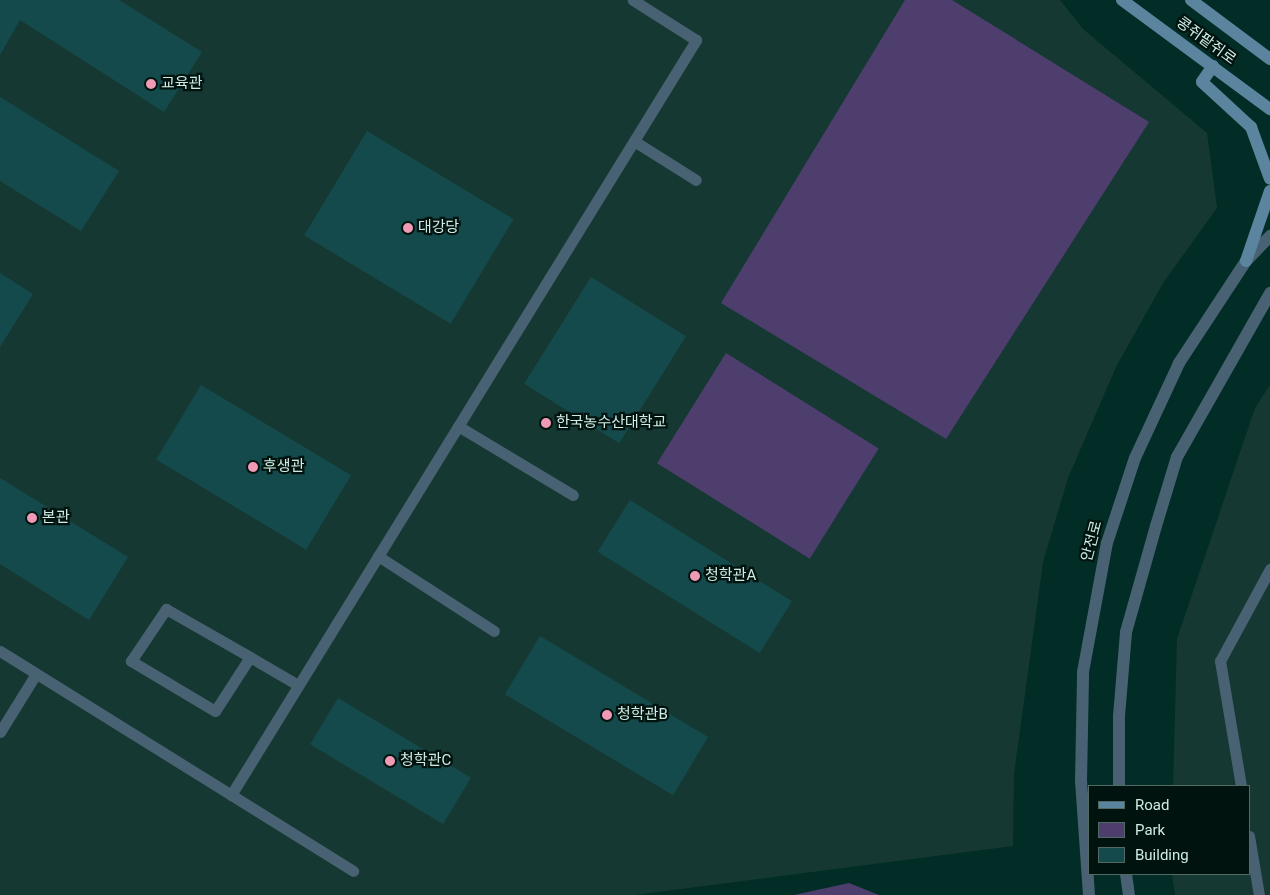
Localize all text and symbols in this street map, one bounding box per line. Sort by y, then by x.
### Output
street label: 콩쥐팥쥐로 [1173,13,1239,69]
place label: 교육관 [161,75,202,93]
marker: 교육관 [145,78,157,90]
place label: 대강당 [418,219,459,237]
marker: 대강당 [402,222,414,234]
place label: 한국농수산대학교 [556,414,666,432]
marker: 한국농수산대학교 [540,417,552,429]
place label: 후생관 [263,458,304,476]
marker: 후생관 [247,461,259,473]
place label: 본관 [42,509,70,527]
marker: 본관 [26,512,38,524]
street label: 안전로 [1078,519,1106,563]
place label: 청학관A [705,567,756,585]
marker: 청학관A [689,570,701,582]
place label: 청학관B [617,706,668,724]
marker: 청학관B [601,709,613,721]
place label: 청학관C [400,752,451,770]
marker: 청학관C [384,755,396,767]
legend [1088,785,1250,875]
text: Road [1135,796,1169,814]
text: Park [1135,821,1165,839]
text: Building [1135,846,1189,864]

